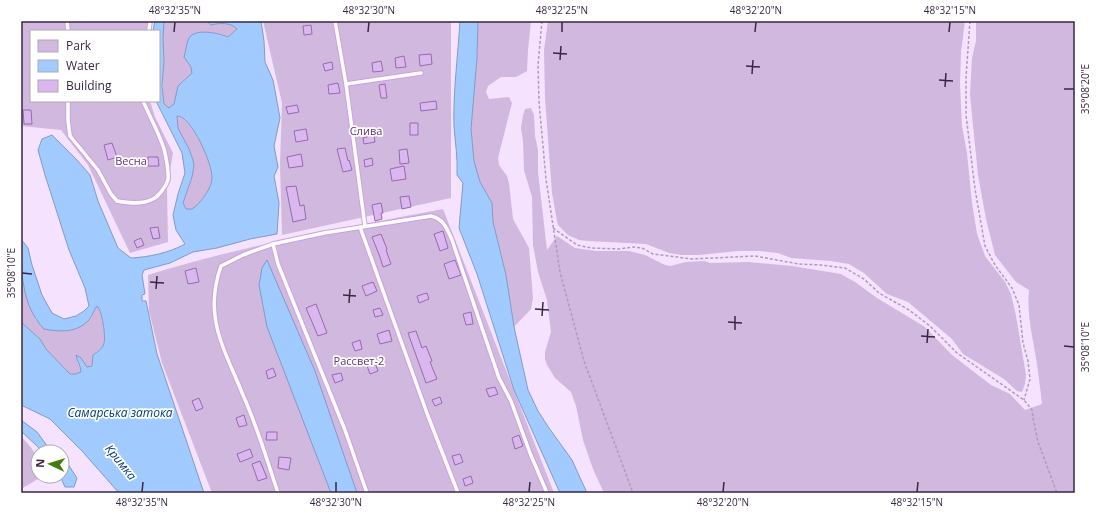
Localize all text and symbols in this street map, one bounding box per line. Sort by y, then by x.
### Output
text: 48°32'35"N [149,3,201,17]
text: 48°32'30"N [343,3,395,17]
text: 48°32'25"N [536,3,588,17]
text: 48°32'20"N [730,3,782,17]
text: 48°32'15"N [924,3,976,17]
legend [30,30,160,102]
text: Park [66,37,92,54]
text: Water [66,57,100,74]
text: 35°08'20"E [1078,64,1092,114]
text: Building [66,77,112,94]
park label: Слива [350,123,382,138]
park label: Весна [115,153,147,168]
text: 35°08'10"E [4,248,18,298]
text: 35°08'10"E [1078,322,1092,372]
park label: Рассвет-2 [334,353,384,368]
water label: Самарська затока [67,404,173,421]
water label: Кримка [101,441,141,484]
north arrow [30,444,70,484]
text: N [32,458,47,468]
text: 48°32'35"N [116,495,168,509]
text: 48°32'30"N [310,495,362,509]
text: 48°32'25"N [503,495,555,509]
text: 48°32'20"N [697,495,749,509]
text: 48°32'15"N [891,495,943,509]

